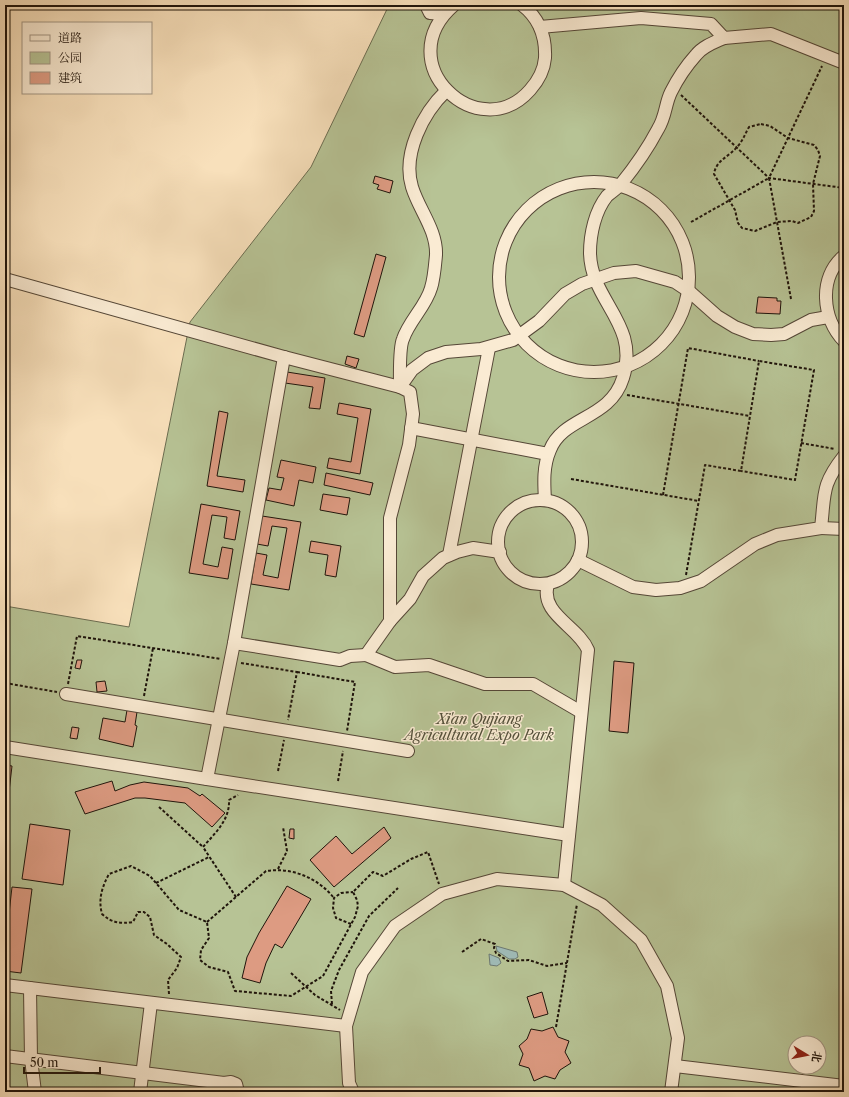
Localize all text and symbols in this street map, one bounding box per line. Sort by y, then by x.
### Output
legend [22,22,152,94]
text: 道路 [58,30,82,45]
text: 公园 [58,50,82,65]
text: 建筑 [58,70,82,85]
park label: Xi'an Qujiang Agricultural Expo Park [402,710,554,744]
north arrow [787,1035,827,1075]
scale bar [24,1049,100,1075]
text: 北 [809,1050,825,1063]
text: 50 m [30,1055,59,1070]

